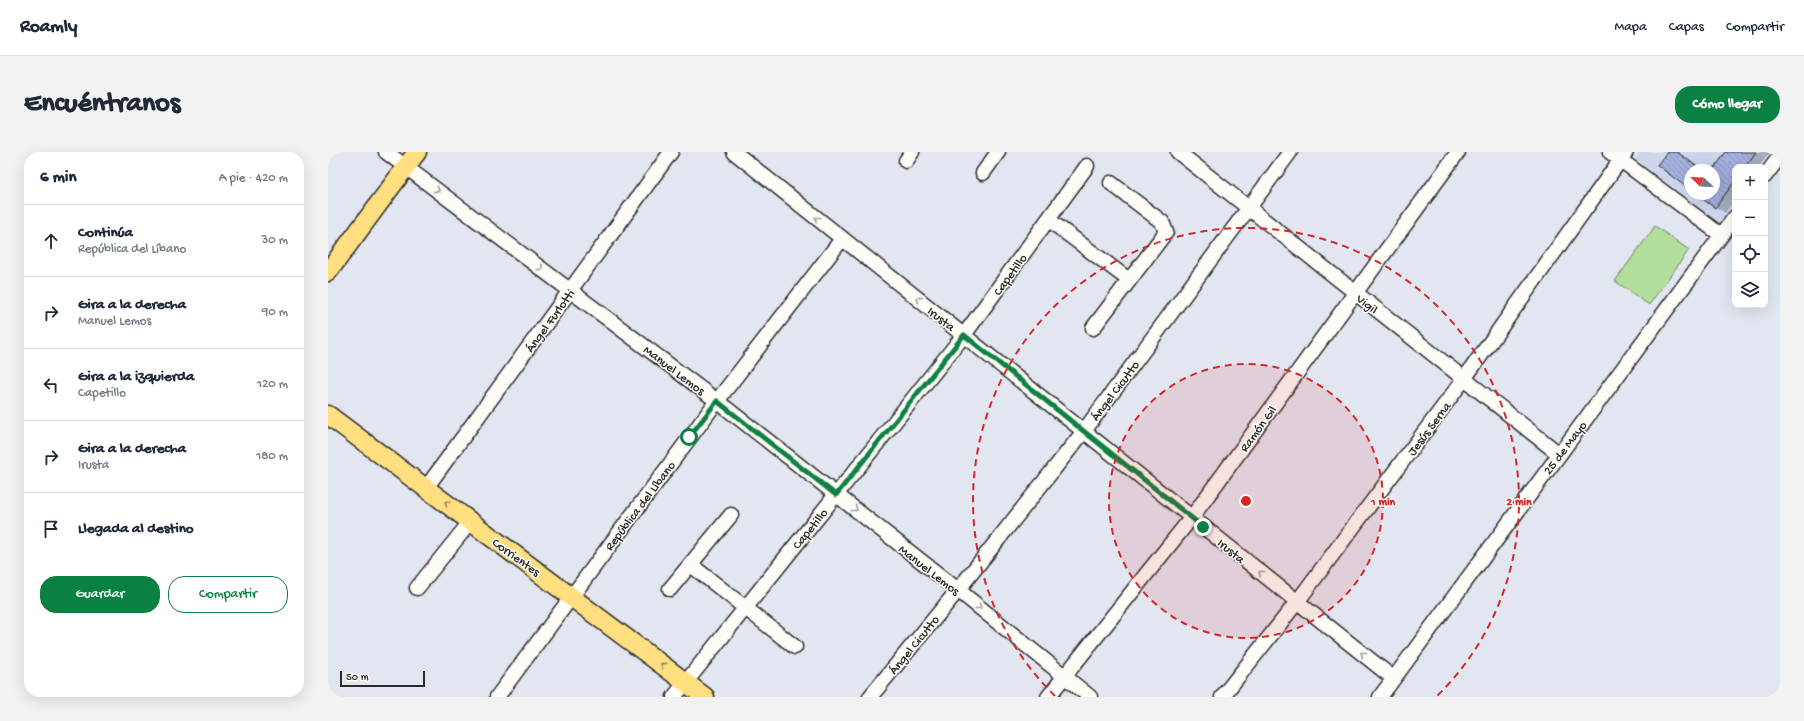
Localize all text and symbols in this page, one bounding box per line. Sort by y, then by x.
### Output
text: Roamly [20,16,77,39]
text: Mapa [1615,19,1647,36]
text: Capas [1669,19,1704,36]
text: Compartir [1726,19,1784,36]
button: Cómo llegar [1675,86,1780,123]
text: Encuéntranos [24,88,180,121]
north arrow [1684,164,1720,200]
map controls [1732,164,1768,308]
button: + [1732,164,1768,200]
text: 6 min [40,168,76,188]
text: A pie · 420 m [219,171,288,186]
one-way arrow [433,185,440,193]
button: − [1732,200,1768,236]
one-way arrow [815,216,822,223]
text: Continúa [78,224,133,242]
icon: ahead [40,230,62,252]
text: 30 m [262,233,288,248]
button: locate [1732,236,1768,272]
text: República del Líbano [78,242,186,257]
street label: Capetillo [991,251,1031,299]
one-way arrow [537,263,544,270]
button: layers [1732,272,1768,308]
street label: Ángel Furlotti [522,286,579,356]
street label: Vigil [1352,291,1380,318]
text: Gira a la derecha [78,296,186,314]
one-way arrow [917,297,924,304]
icon: right [40,302,62,324]
street label: Irusta [924,304,958,336]
text: 90 m [262,305,288,320]
text: Manuel Lemos [78,314,151,329]
street label: Manuel Lemos [640,343,708,400]
street label: Ángel Cicutto [1088,358,1144,425]
text: Gira a la izquierda [78,368,194,386]
icon: left [40,374,62,396]
text: 120 m [257,377,288,392]
text: Capetillo [78,386,126,401]
street label: Jesús Serna [1405,399,1455,459]
street label: Ramón Gil [1237,403,1281,455]
street label: 25 de Mayo [1541,419,1591,478]
route start [680,428,698,446]
text: Gira a la derecha [78,440,186,458]
icon: right [40,446,62,468]
text: 180 m [256,449,288,464]
text: Irusta [78,458,109,473]
street label: República del Líbano [602,459,680,554]
centre of rings [1239,494,1253,508]
text: 1 min [1370,496,1396,510]
text: 2 min [1506,496,1532,510]
one-way arrow [444,501,451,508]
one-way arrow [850,505,857,512]
street label: Capetillo [790,506,832,553]
icon: arrive [40,518,62,540]
route end [1194,518,1212,536]
text: Llegada al destino [78,520,194,538]
street label: Corrientes [489,536,543,581]
street label: Irusta [1214,536,1248,568]
street label: Manuel Lemos [895,542,963,600]
one-way arrow [1259,571,1266,578]
button: Guardar [40,576,160,613]
button: Compartir [168,576,288,613]
one-way arrow [974,603,981,610]
street label: Ángel Cicutto [886,612,943,678]
one-way arrow [1360,652,1367,659]
one-way arrow [660,662,667,670]
scale bar [340,669,425,688]
text: 50 m [346,672,368,684]

